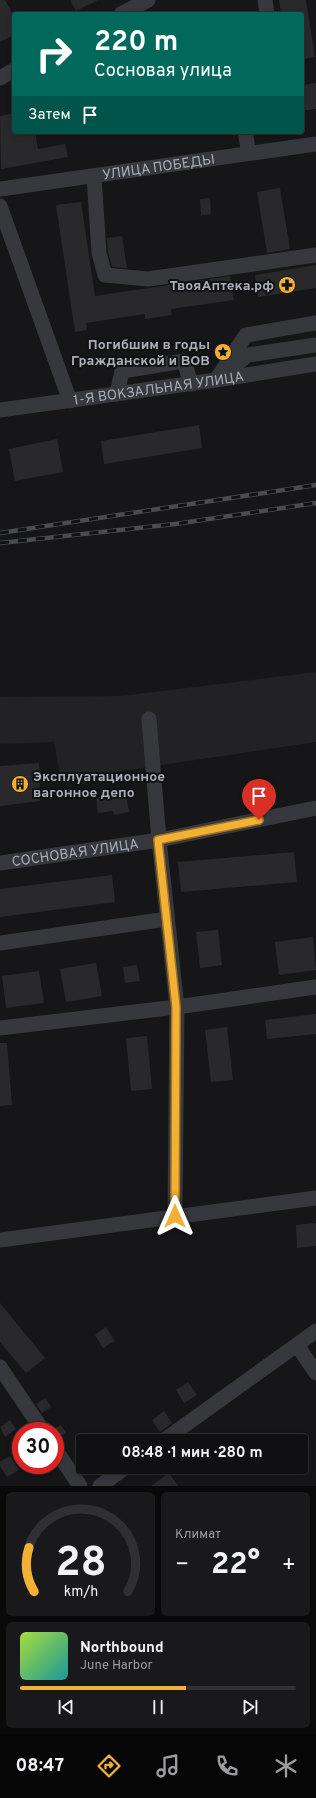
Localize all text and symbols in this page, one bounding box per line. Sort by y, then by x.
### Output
text: 220 m [94,25,178,61]
icon: right [28,28,80,80]
text: Сосновая улица [94,60,232,83]
icon: arrive [79,104,101,126]
text: Затем [28,106,71,125]
street label: УЛИЦА ПОБЕДЫ [101,152,216,184]
pharmacy icon: ТвояАптека.рф [277,275,297,295]
place label: ТвояАптека.рф [169,278,274,295]
place label: Погибшим в годы Гражданской и ВОВ [71,337,210,370]
place icon: Погибшим в годы Гражданской и ВОВ [213,342,233,362]
street label: 1-Я ВОКЗАЛЬНАЯ УЛИЦА [72,369,245,410]
place label: Эксплуатационное вагонное депо [33,769,165,802]
building icon: Эксплуатационное вагонное депо [10,774,30,794]
pin [242,779,276,820]
icon: arrive [248,785,270,807]
street label: СОСНОВАЯ УЛИЦА [11,836,140,871]
position arrow [154,1195,196,1237]
speed limit sign: 30 [12,1422,64,1474]
text: 08:48 · 1 мин · 280 m [121,1444,263,1463]
text: Климат [175,1527,221,1543]
text: 28 [55,1538,106,1591]
text: 22° [211,1547,260,1584]
text: − [175,1552,189,1579]
text: + [282,1552,296,1579]
text: km/h [63,1583,98,1601]
text: Northbound [80,1639,164,1658]
text: June Harbor [80,1658,153,1674]
icon: previous [55,1696,77,1718]
icon: pause [147,1696,169,1718]
icon: next [239,1696,261,1718]
icon: directions [95,1752,123,1780]
icon: music [154,1752,182,1780]
icon: phone [213,1752,241,1780]
icon: climate [272,1752,300,1780]
text: 08:47 [16,1755,64,1778]

